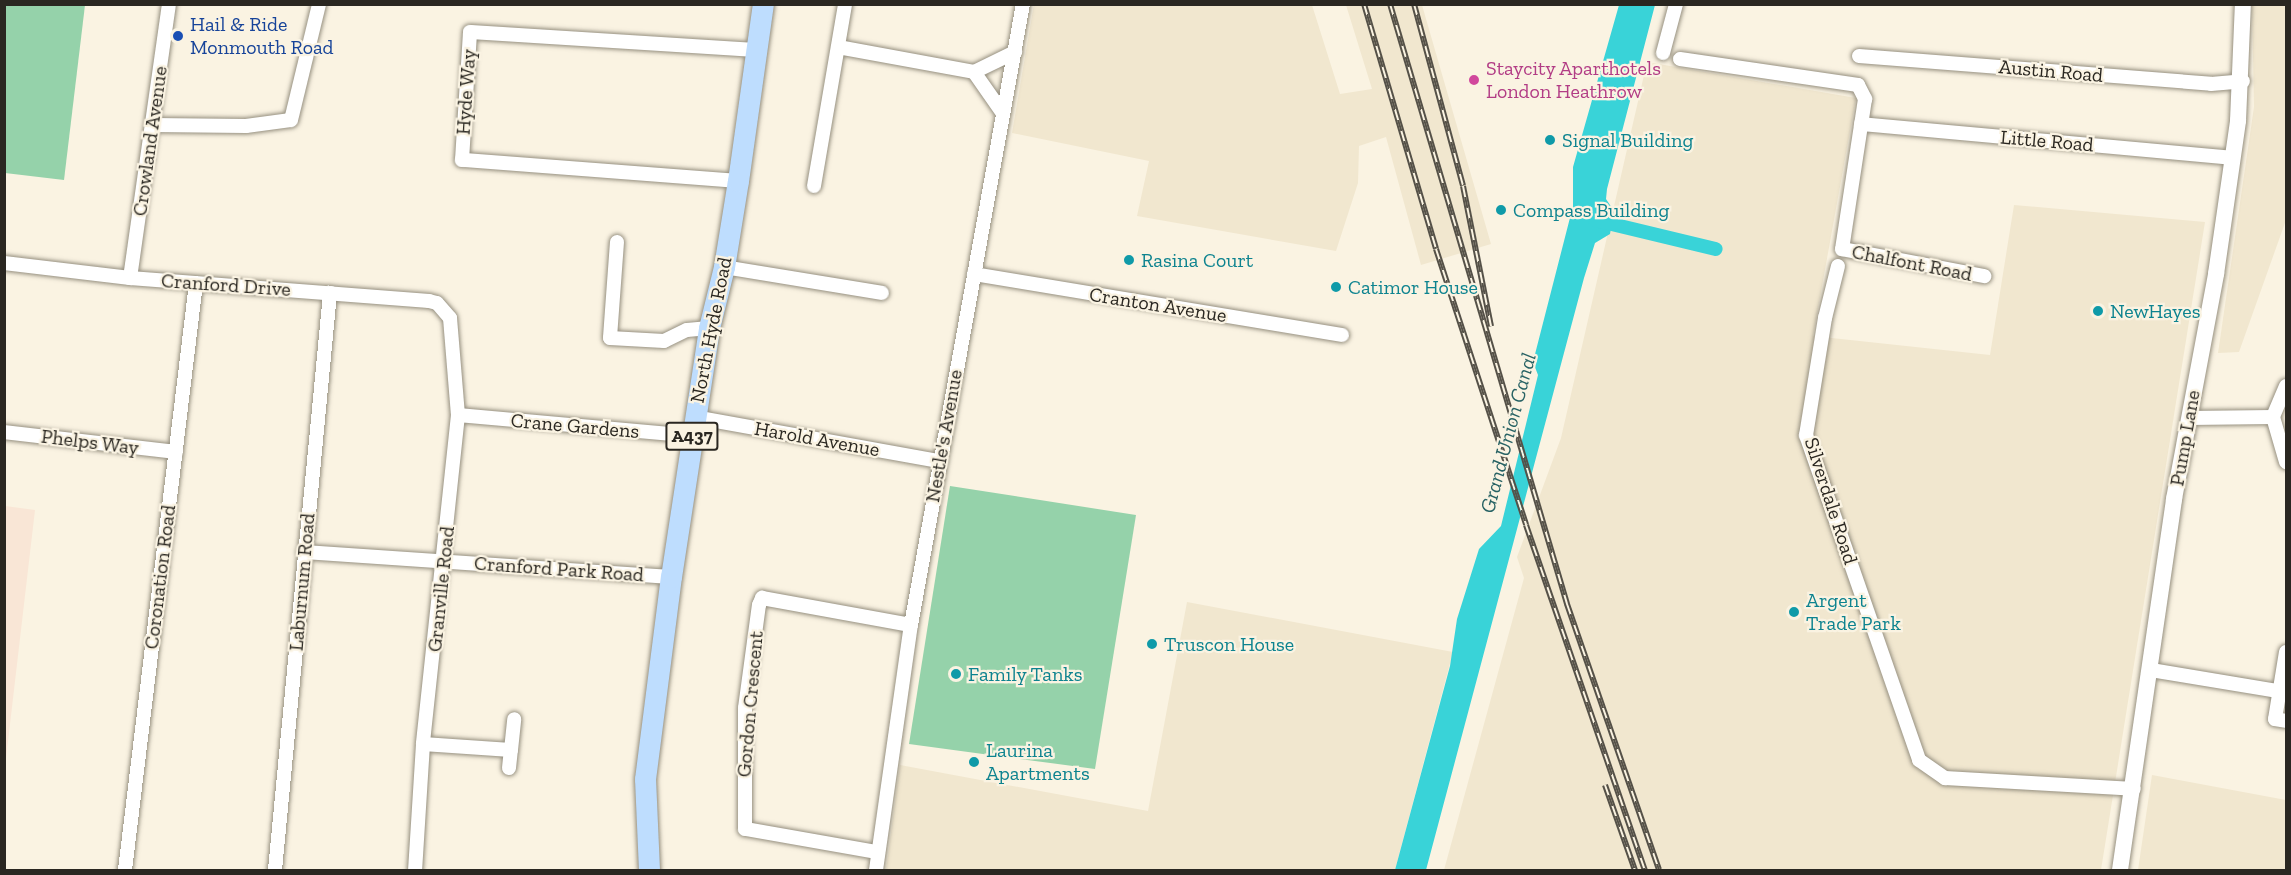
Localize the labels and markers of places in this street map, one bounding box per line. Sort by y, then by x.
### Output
place label: Hail & Ride Monmouth Road [190,13,334,60]
marker: Hail & Ride Monmouth Road [171,29,185,43]
place label: Staycity Aparthotels London Heathrow [1486,56,1662,103]
marker: Staycity Aparthotels London Heathrow [1467,73,1481,87]
place label: Signal Building [1562,128,1693,152]
marker: Signal Building [1543,133,1557,147]
place label: Compass Building [1513,198,1669,222]
marker: Compass Building [1494,203,1508,217]
place label: Rasina Court [1141,248,1253,272]
marker: Rasina Court [1122,253,1136,267]
place label: Catimor House [1348,275,1478,299]
marker: Catimor House [1329,280,1343,294]
place label: NewHayes [2110,299,2200,323]
marker: NewHayes [2091,304,2105,318]
place label: Argent Trade Park [1806,588,1901,635]
marker: Argent Trade Park [1787,605,1801,619]
place label: Truscon House [1164,632,1294,656]
marker: Truscon House [1145,637,1159,651]
place label: Family Tanks [968,662,1083,686]
marker: Family Tanks [949,667,963,681]
place label: Laurina Apartments [986,738,1090,785]
marker: Laurina Apartments [967,755,981,769]

